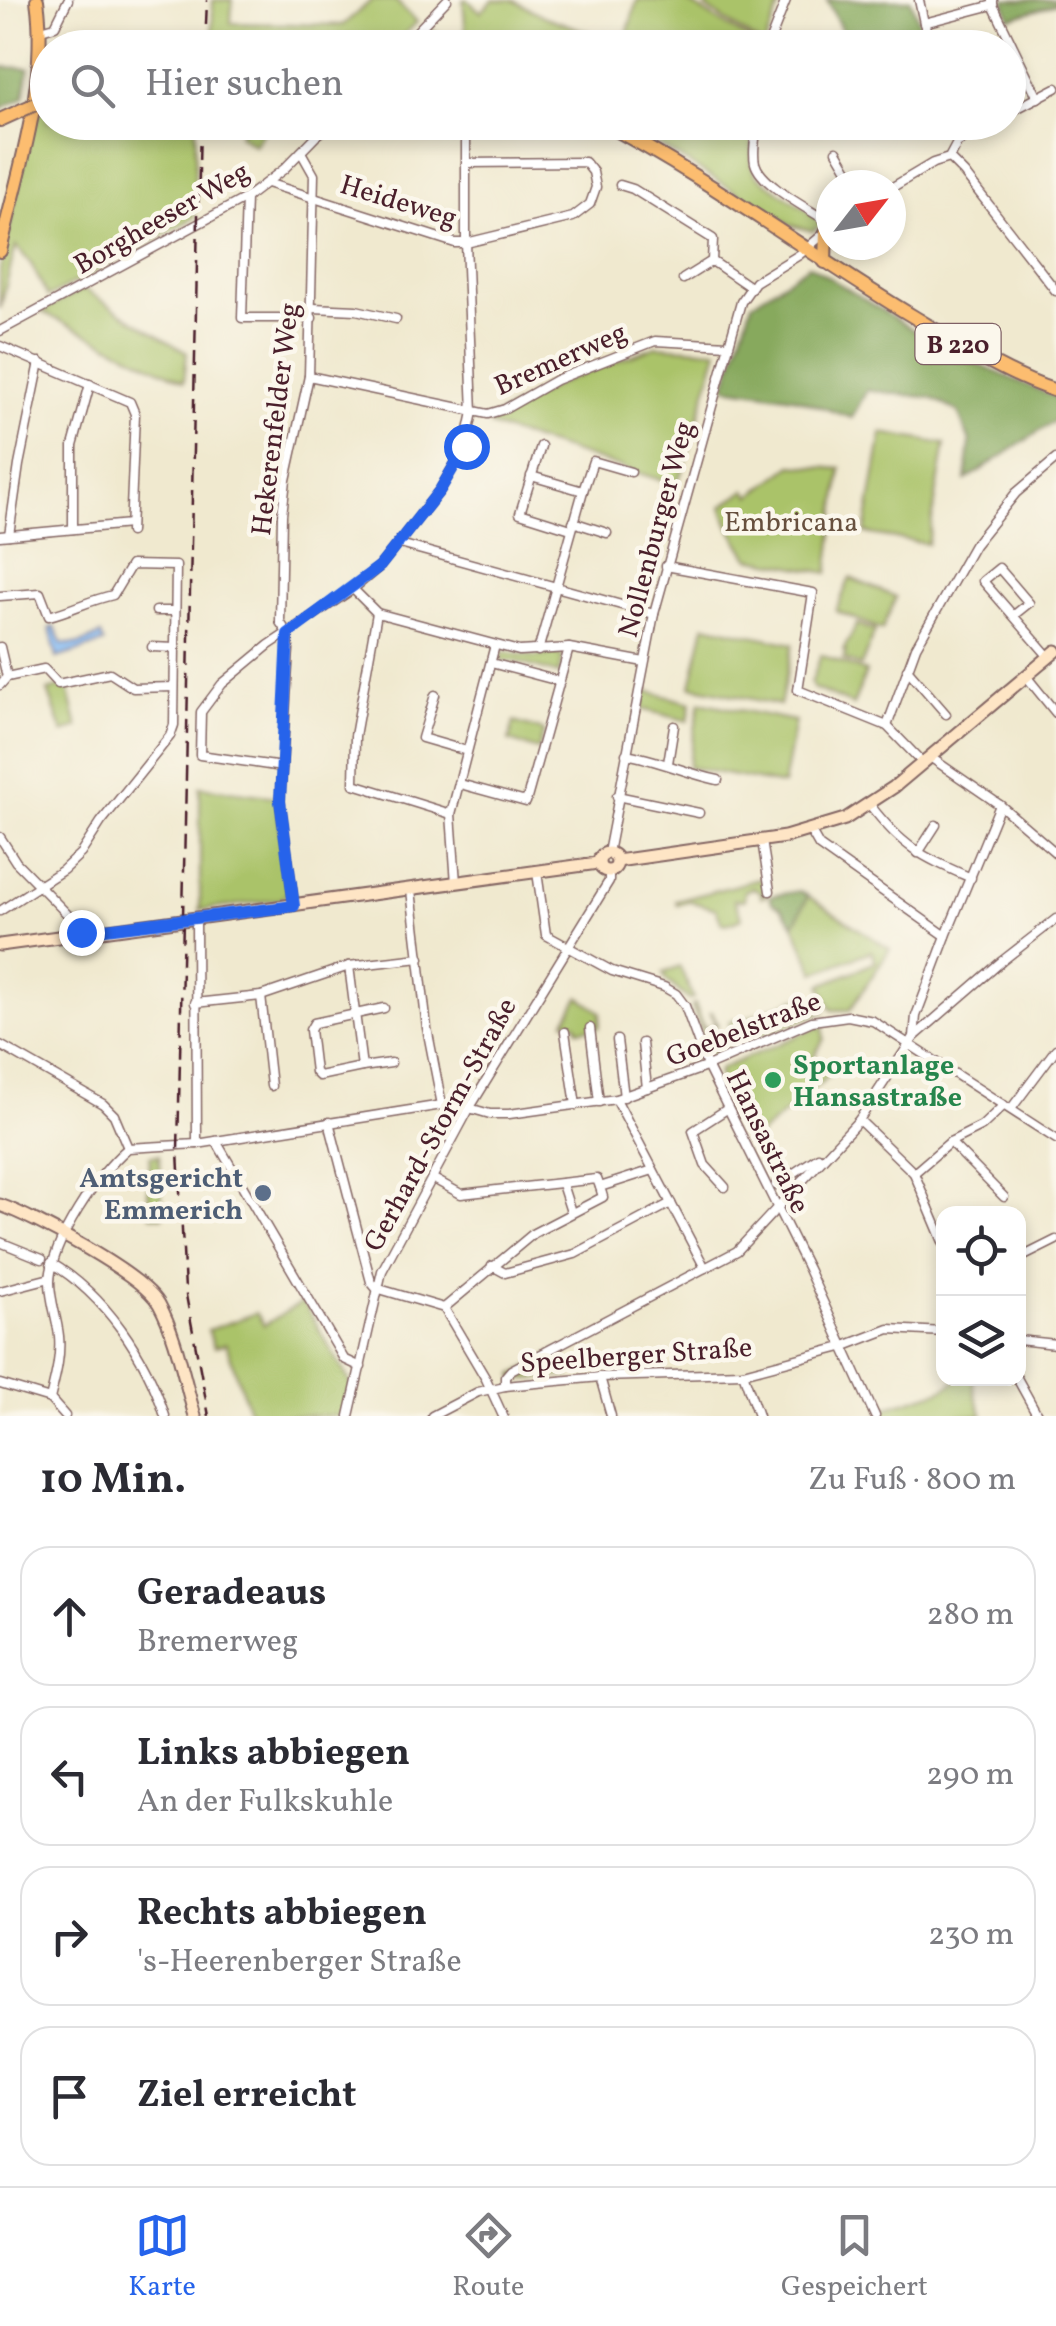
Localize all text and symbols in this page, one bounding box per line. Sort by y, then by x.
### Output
search box [30,30,1026,140]
icon: search [65,58,120,113]
text: Hier suchen [145,59,344,112]
street label: Borgheeser Weg [67,153,257,285]
street label: Heideweg [335,166,462,239]
north arrow [816,170,906,260]
street label: Hekerenfelder Weg [243,301,310,538]
street label: Bremerweg [489,314,633,407]
road number: B 220 [916,324,1000,364]
street label: Nollenburger Weg [610,417,705,642]
route start [444,424,490,470]
park label: Embricana [724,504,858,543]
route end [59,910,105,956]
street label: Goebelstraße [661,983,827,1078]
street label: Gerhard-Storm-Straße [355,991,527,1259]
place label: Sportanlage Hansastraße [793,1047,962,1118]
street label: Hansastraße [715,1064,818,1220]
marker: Sportanlage Hansastraße [762,1069,784,1091]
place label: Amtsgericht Emmerich [79,1160,243,1231]
marker: Amtsgericht Emmerich [252,1182,274,1204]
map controls [936,1206,1026,1386]
button: locate [936,1206,1026,1296]
button: layers [936,1296,1026,1386]
street label: Speelberger Straße [519,1329,754,1384]
text: 10 Min. [40,1452,186,1511]
text: Zu Fuß · 800 m [808,1459,1016,1503]
text: Geradeaus [137,1568,326,1621]
icon: ahead [42,1589,97,1644]
text: 280 m [927,1594,1014,1638]
text: Bremerweg [137,1621,298,1665]
text: Links abbiegen [137,1728,410,1781]
icon: left [42,1749,97,1804]
text: 290 m [926,1754,1014,1798]
text: An der Fulkskuhle [137,1781,393,1825]
text: Rechts abbiegen [137,1888,427,1941]
icon: right [42,1909,97,1964]
text: 230 m [928,1914,1014,1958]
text: 's-Heerenberger Straße [137,1941,462,1985]
icon: arrive [42,2069,97,2124]
text: Ziel erreicht [137,2070,357,2123]
tab: Karte [128,2208,196,2307]
tab: Route [452,2208,524,2307]
tab: Gespeichert [781,2208,928,2307]

